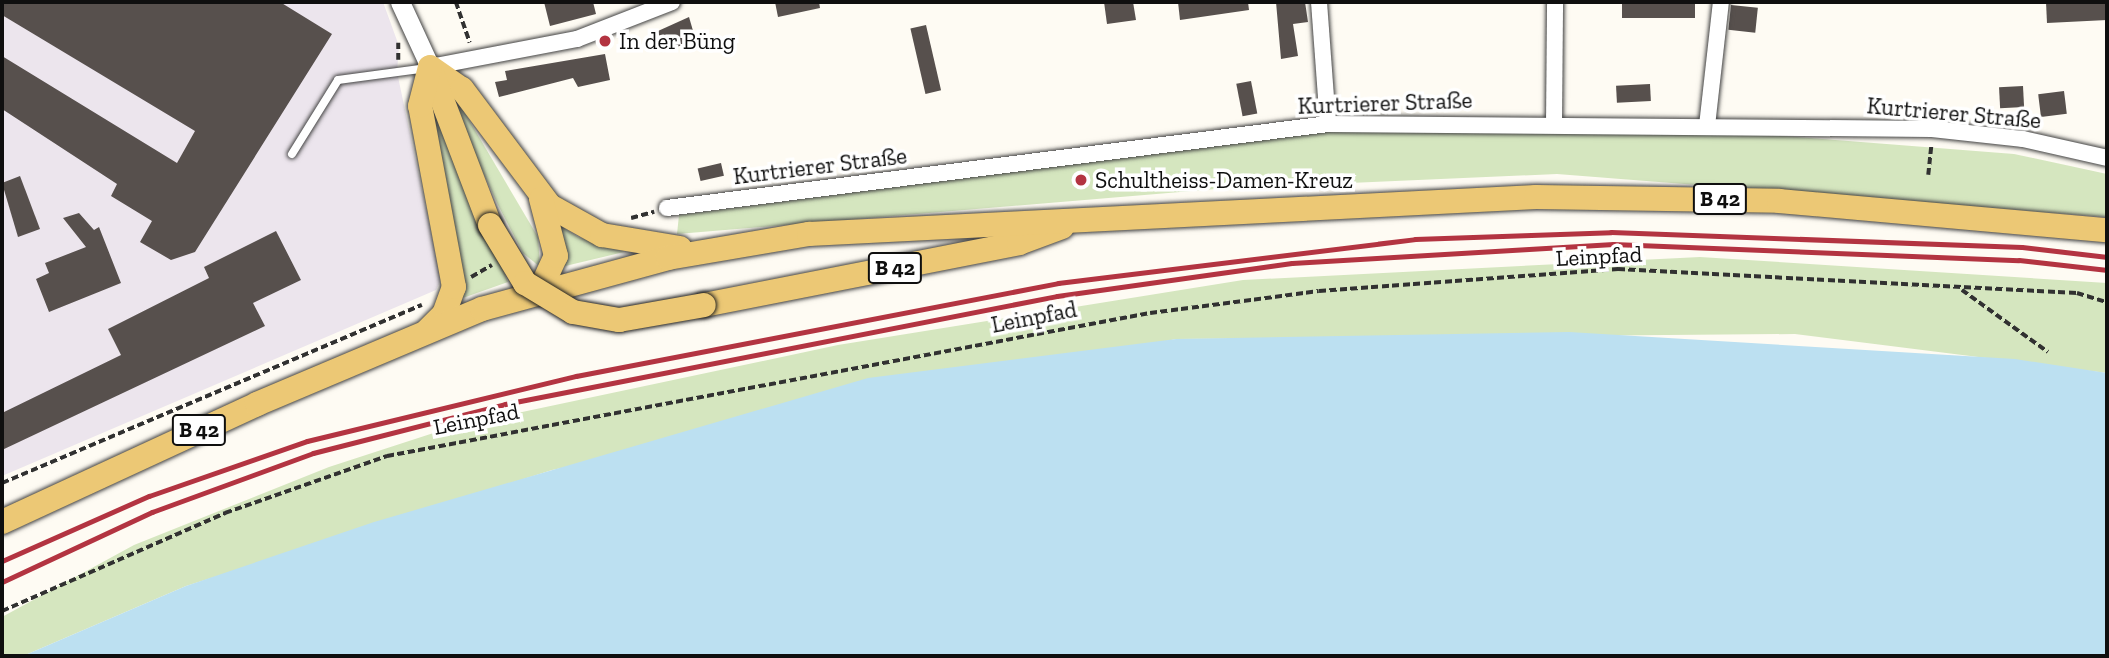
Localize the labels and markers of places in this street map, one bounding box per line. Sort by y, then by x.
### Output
place label: In der Büng [619,27,736,55]
marker: In der Büng [597,33,613,49]
place label: Schultheiss-Damen-Kreuz [1095,166,1353,194]
marker: Schultheiss-Damen-Kreuz [1073,172,1089,188]

